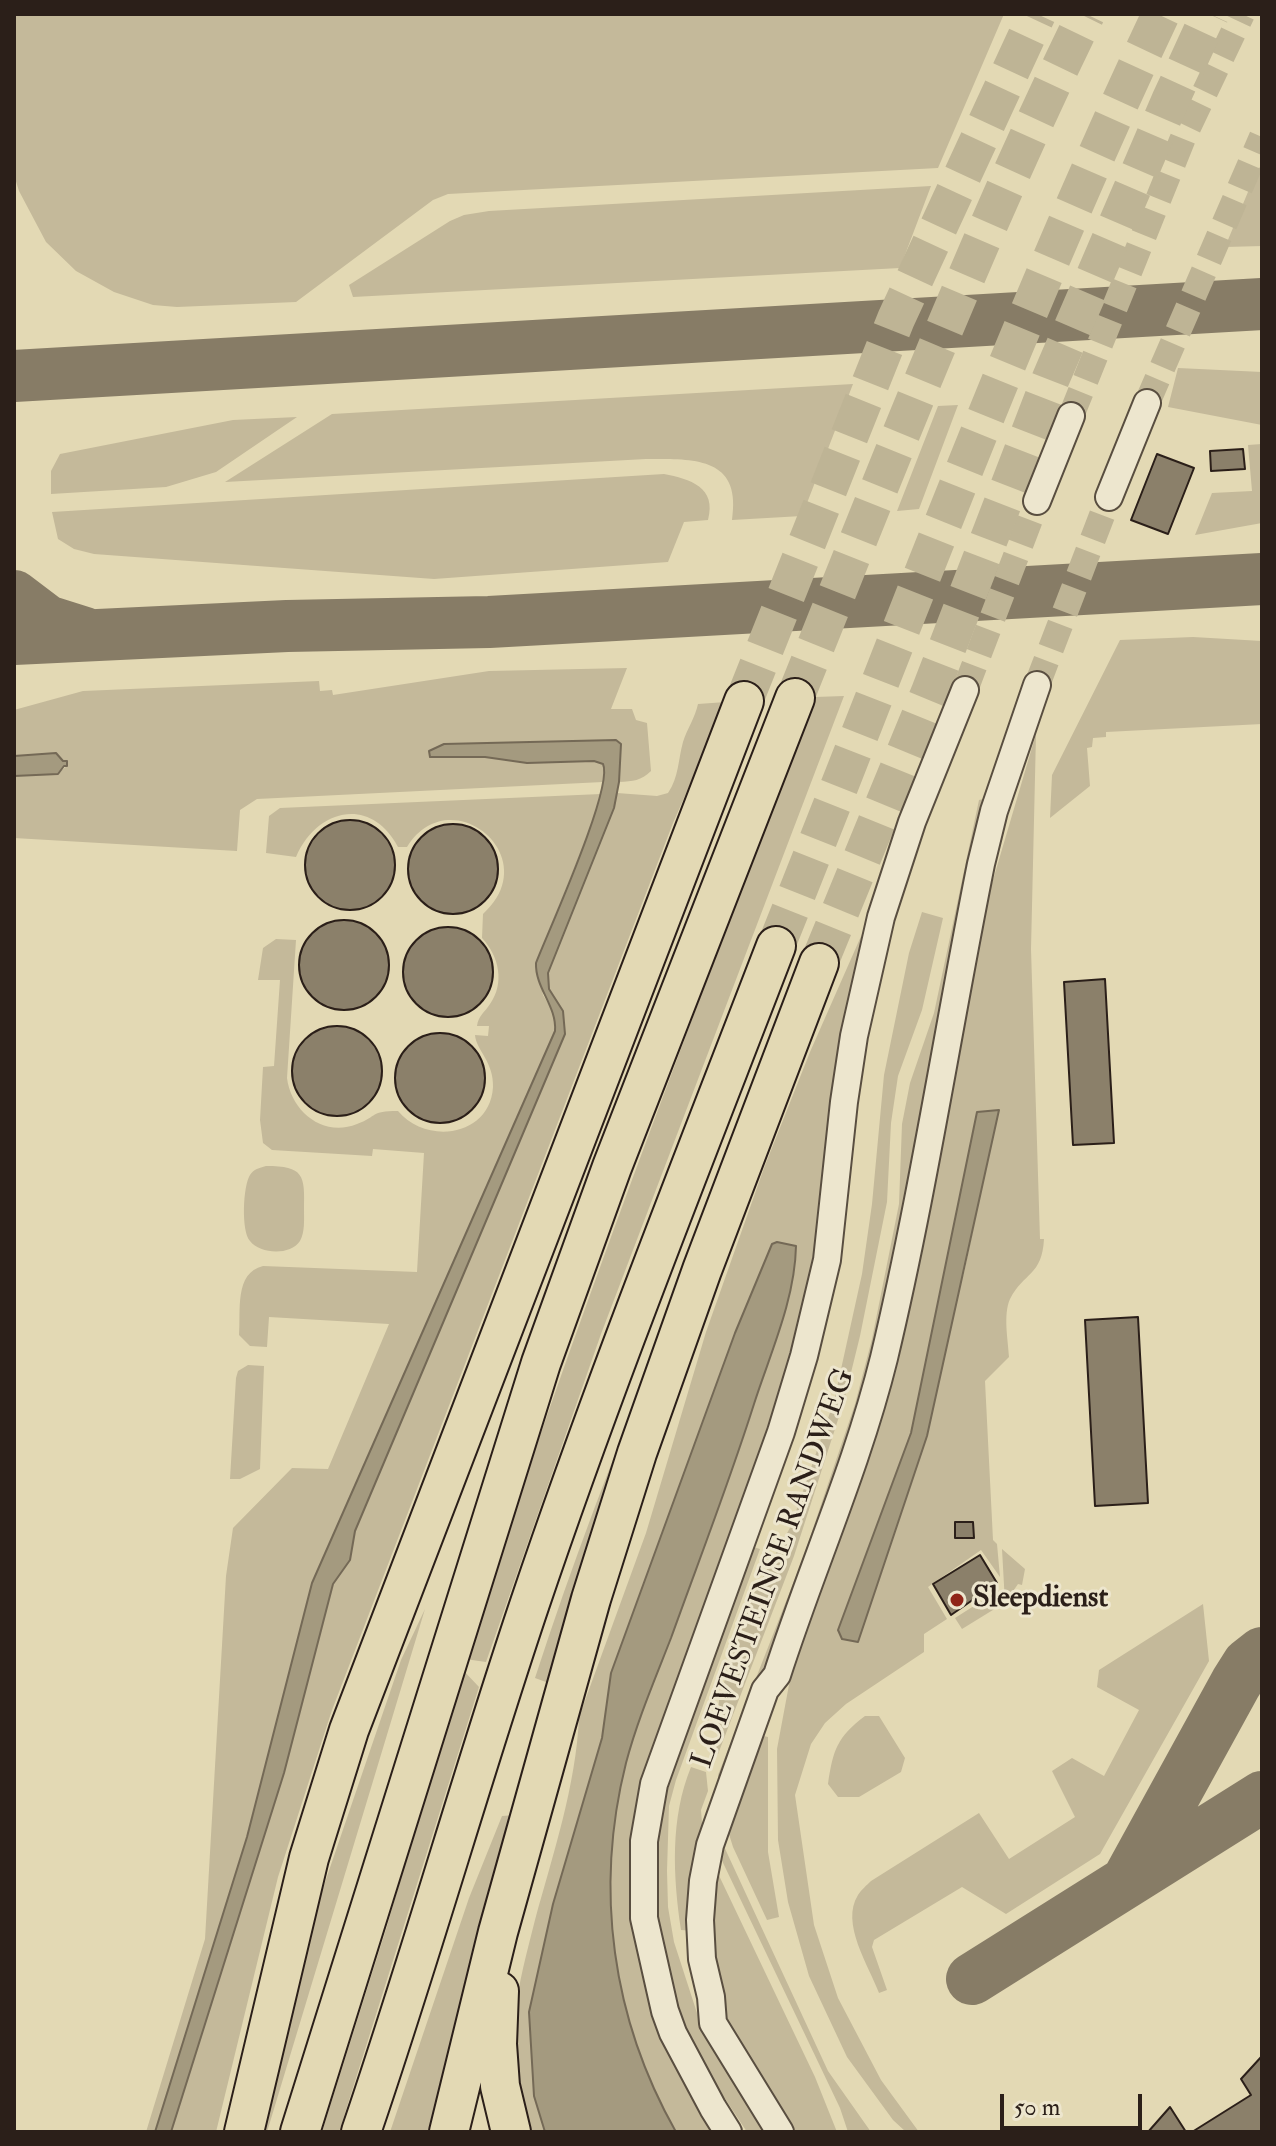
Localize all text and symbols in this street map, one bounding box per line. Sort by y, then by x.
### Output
street label: LOEVESTEINSE RANDWEG [686,1364,864,1774]
place label: Sleepdienst [973,1582,1108,1618]
marker: Sleepdienst [948,1591,966,1609]
scale bar [1004,2078,1146,2128]
text: 50 m [1014,2092,1060,2123]

